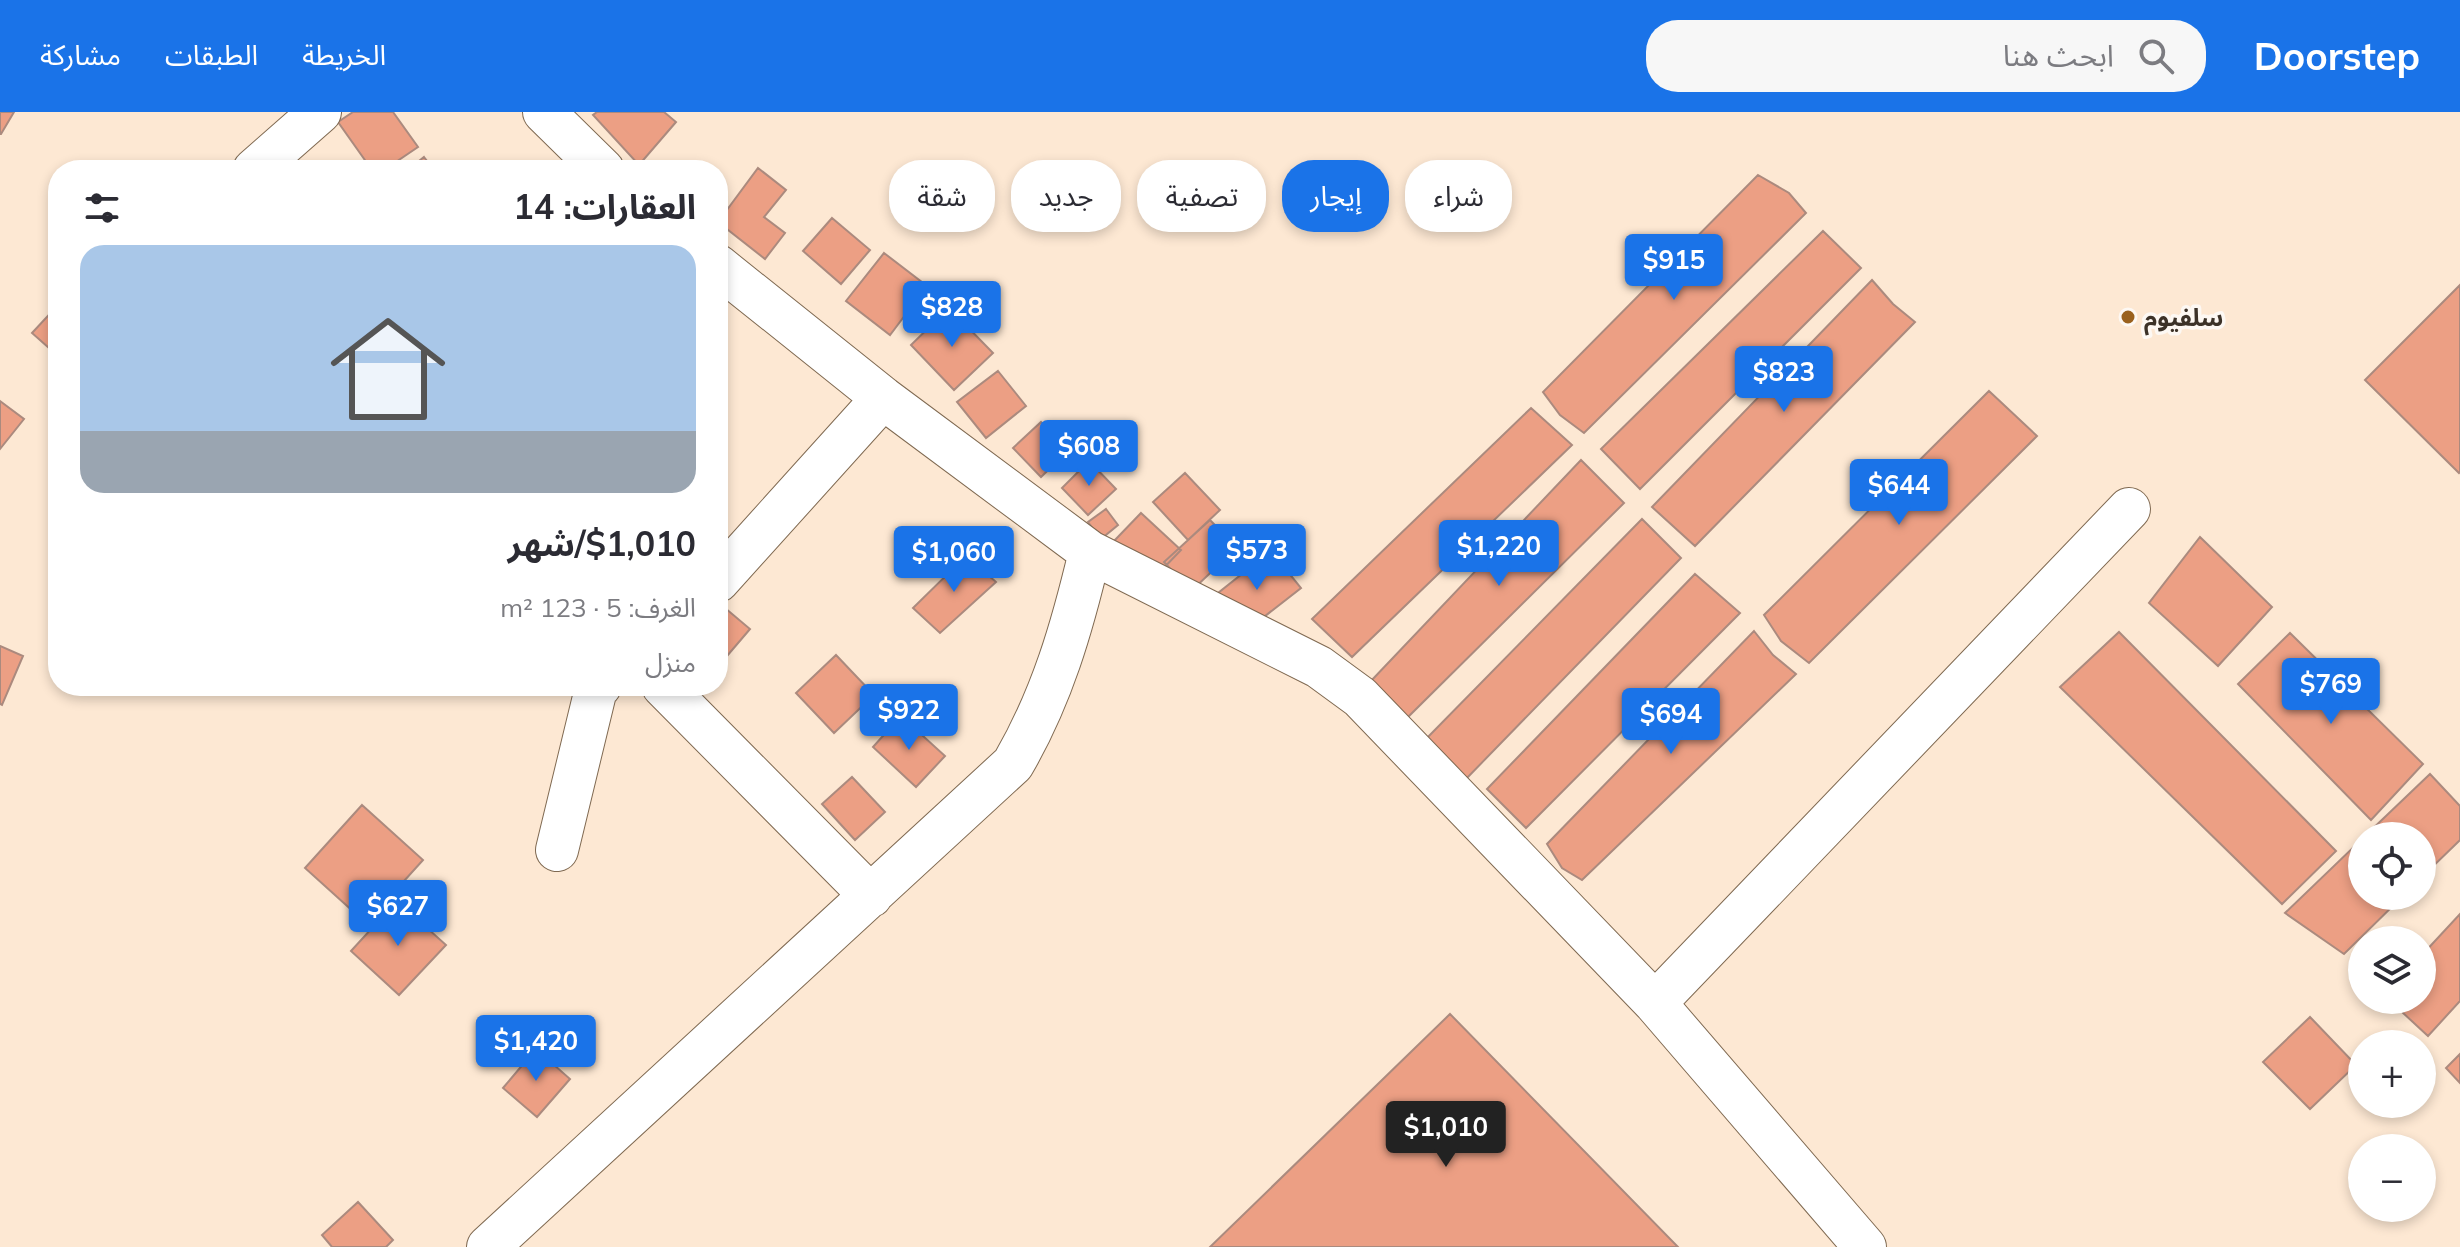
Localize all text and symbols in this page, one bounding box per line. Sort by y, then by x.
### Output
search box [1646,20,2206,92]
text: Doorstep [2254,32,2420,80]
icon: search [2134,34,2178,78]
text: ابحث هنا [2003,36,2114,74]
text: مشاركة [40,37,121,72]
text: الطبقات [165,37,258,72]
text: الخريطة [302,37,386,72]
chip: شقة [889,160,995,232]
chip: جديد [1011,160,1121,232]
chip: تصفية [1137,160,1266,232]
chip: إيجار [1282,160,1389,232]
chip: شراء [1405,160,1512,232]
text: العقارات: 14 [513,185,696,228]
icon: filters [80,186,124,230]
pin: $915 [1627,234,1721,302]
text: $915 [1643,243,1705,276]
pin: $828 [905,281,999,349]
text: $828 [921,290,983,323]
icon: home [316,297,460,441]
place label: سلفيوم [2144,302,2223,336]
marker: سلفيوم [2119,308,2137,326]
pin: $823 [1737,346,1831,414]
text: $823 [1753,355,1815,388]
pin: $608 [1042,420,1136,488]
text: $608 [1058,429,1120,462]
pin: $644 [1852,459,1946,527]
text: $644 [1868,468,1930,501]
pin: $1,220 [1434,520,1564,588]
text: $1,010/شهر [508,522,696,565]
pin: $573 [1210,524,1304,592]
pin: $1,060 [889,526,1019,594]
text: $1,220 [1457,529,1541,562]
text: $573 [1226,533,1288,566]
text: $1,060 [912,535,996,568]
text: الغرف: 5 · 123 m² [500,591,696,624]
text: منزل [645,646,696,679]
pin: $769 [2284,658,2378,726]
text: $769 [2300,667,2362,700]
pin: $922 [862,684,956,752]
pin: $694 [1624,688,1718,756]
text: $922 [878,693,940,726]
text: $694 [1640,697,1702,730]
map controls [2348,822,2436,1222]
button: locate [2348,822,2436,910]
pin: $627 [351,880,445,948]
text: $627 [367,889,429,922]
button: layers [2348,926,2436,1014]
pin: $1,420 [471,1015,601,1083]
text: $1,420 [494,1024,578,1057]
button: + [2348,1030,2436,1118]
pin: $1,010 [1381,1101,1511,1169]
text: $1,010 [1404,1110,1488,1143]
button: − [2348,1134,2436,1222]

